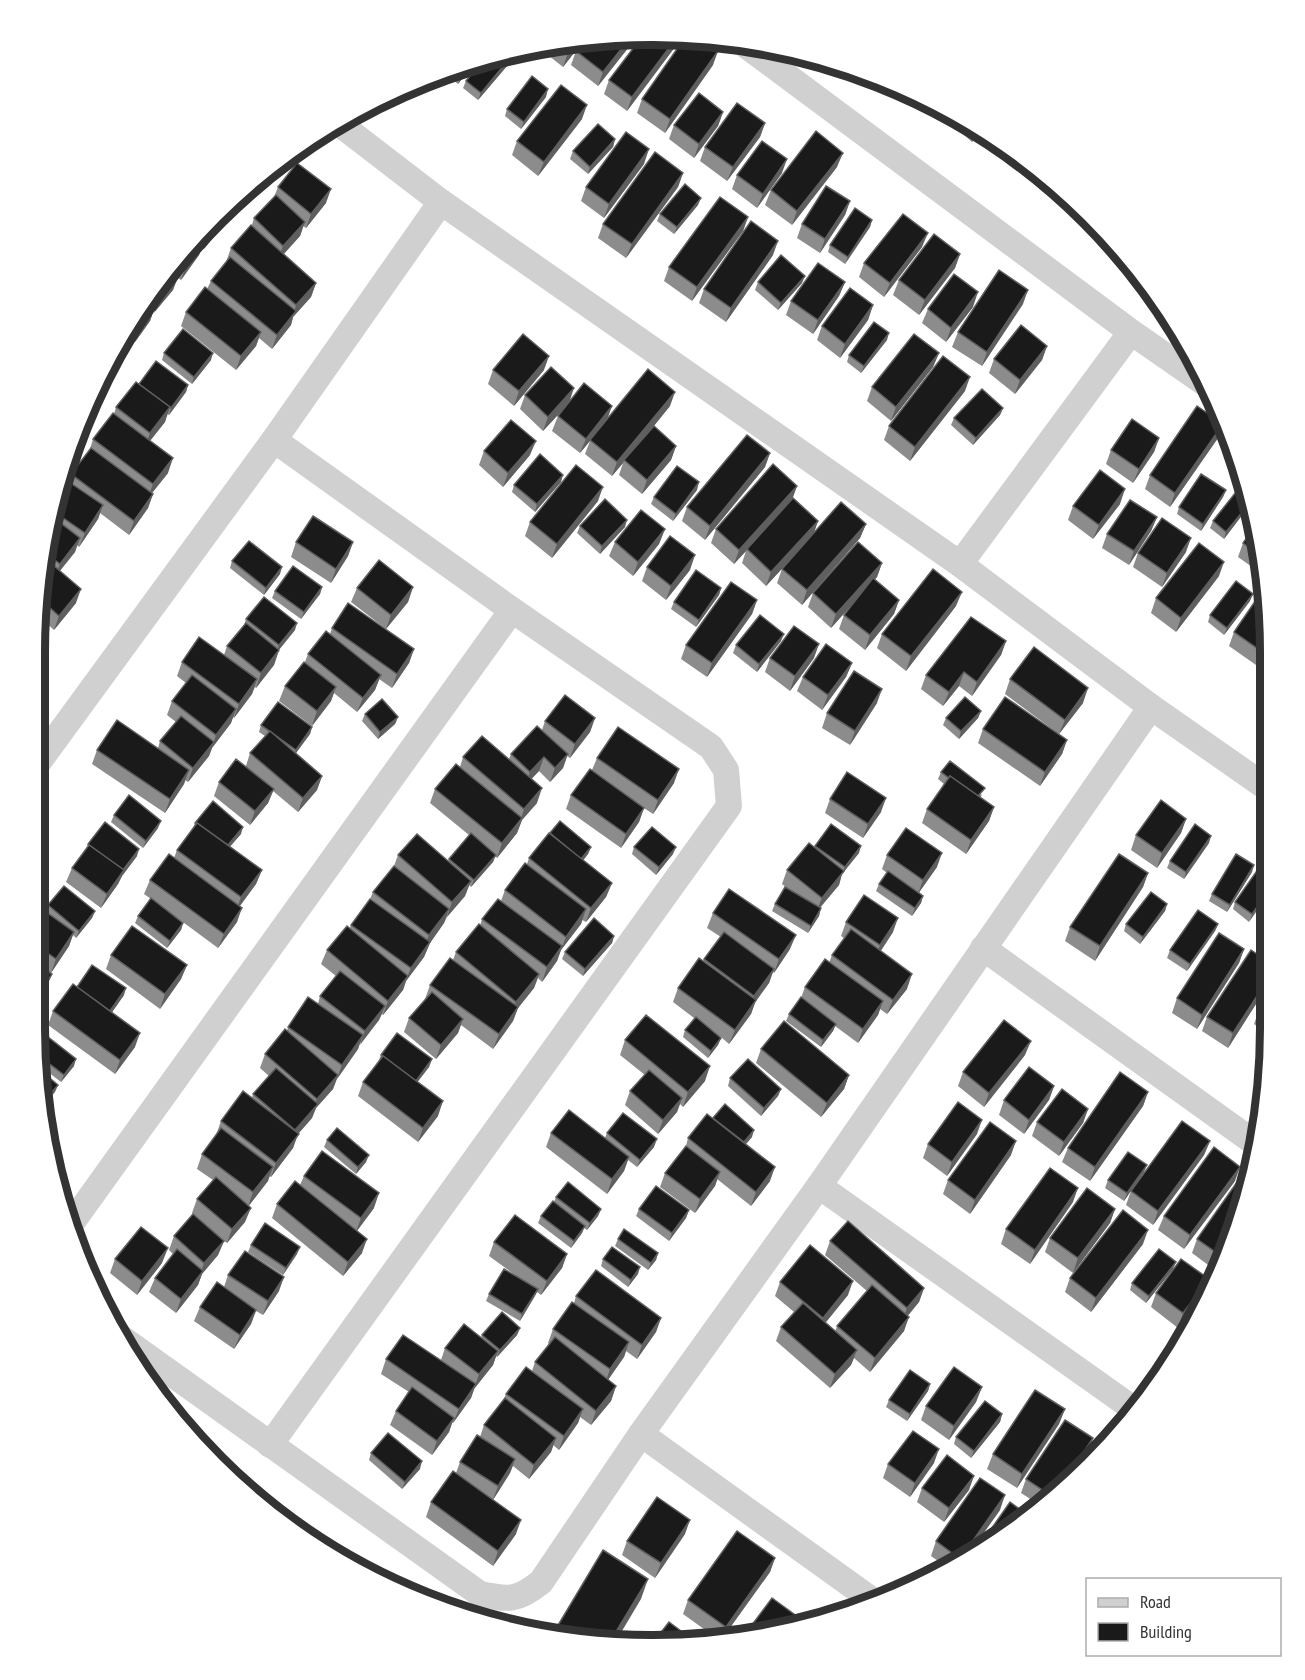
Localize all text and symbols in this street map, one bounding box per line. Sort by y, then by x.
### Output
legend [1086,1578,1281,1656]
text: Road [1140,1590,1171,1613]
text: Building [1140,1620,1192,1643]

